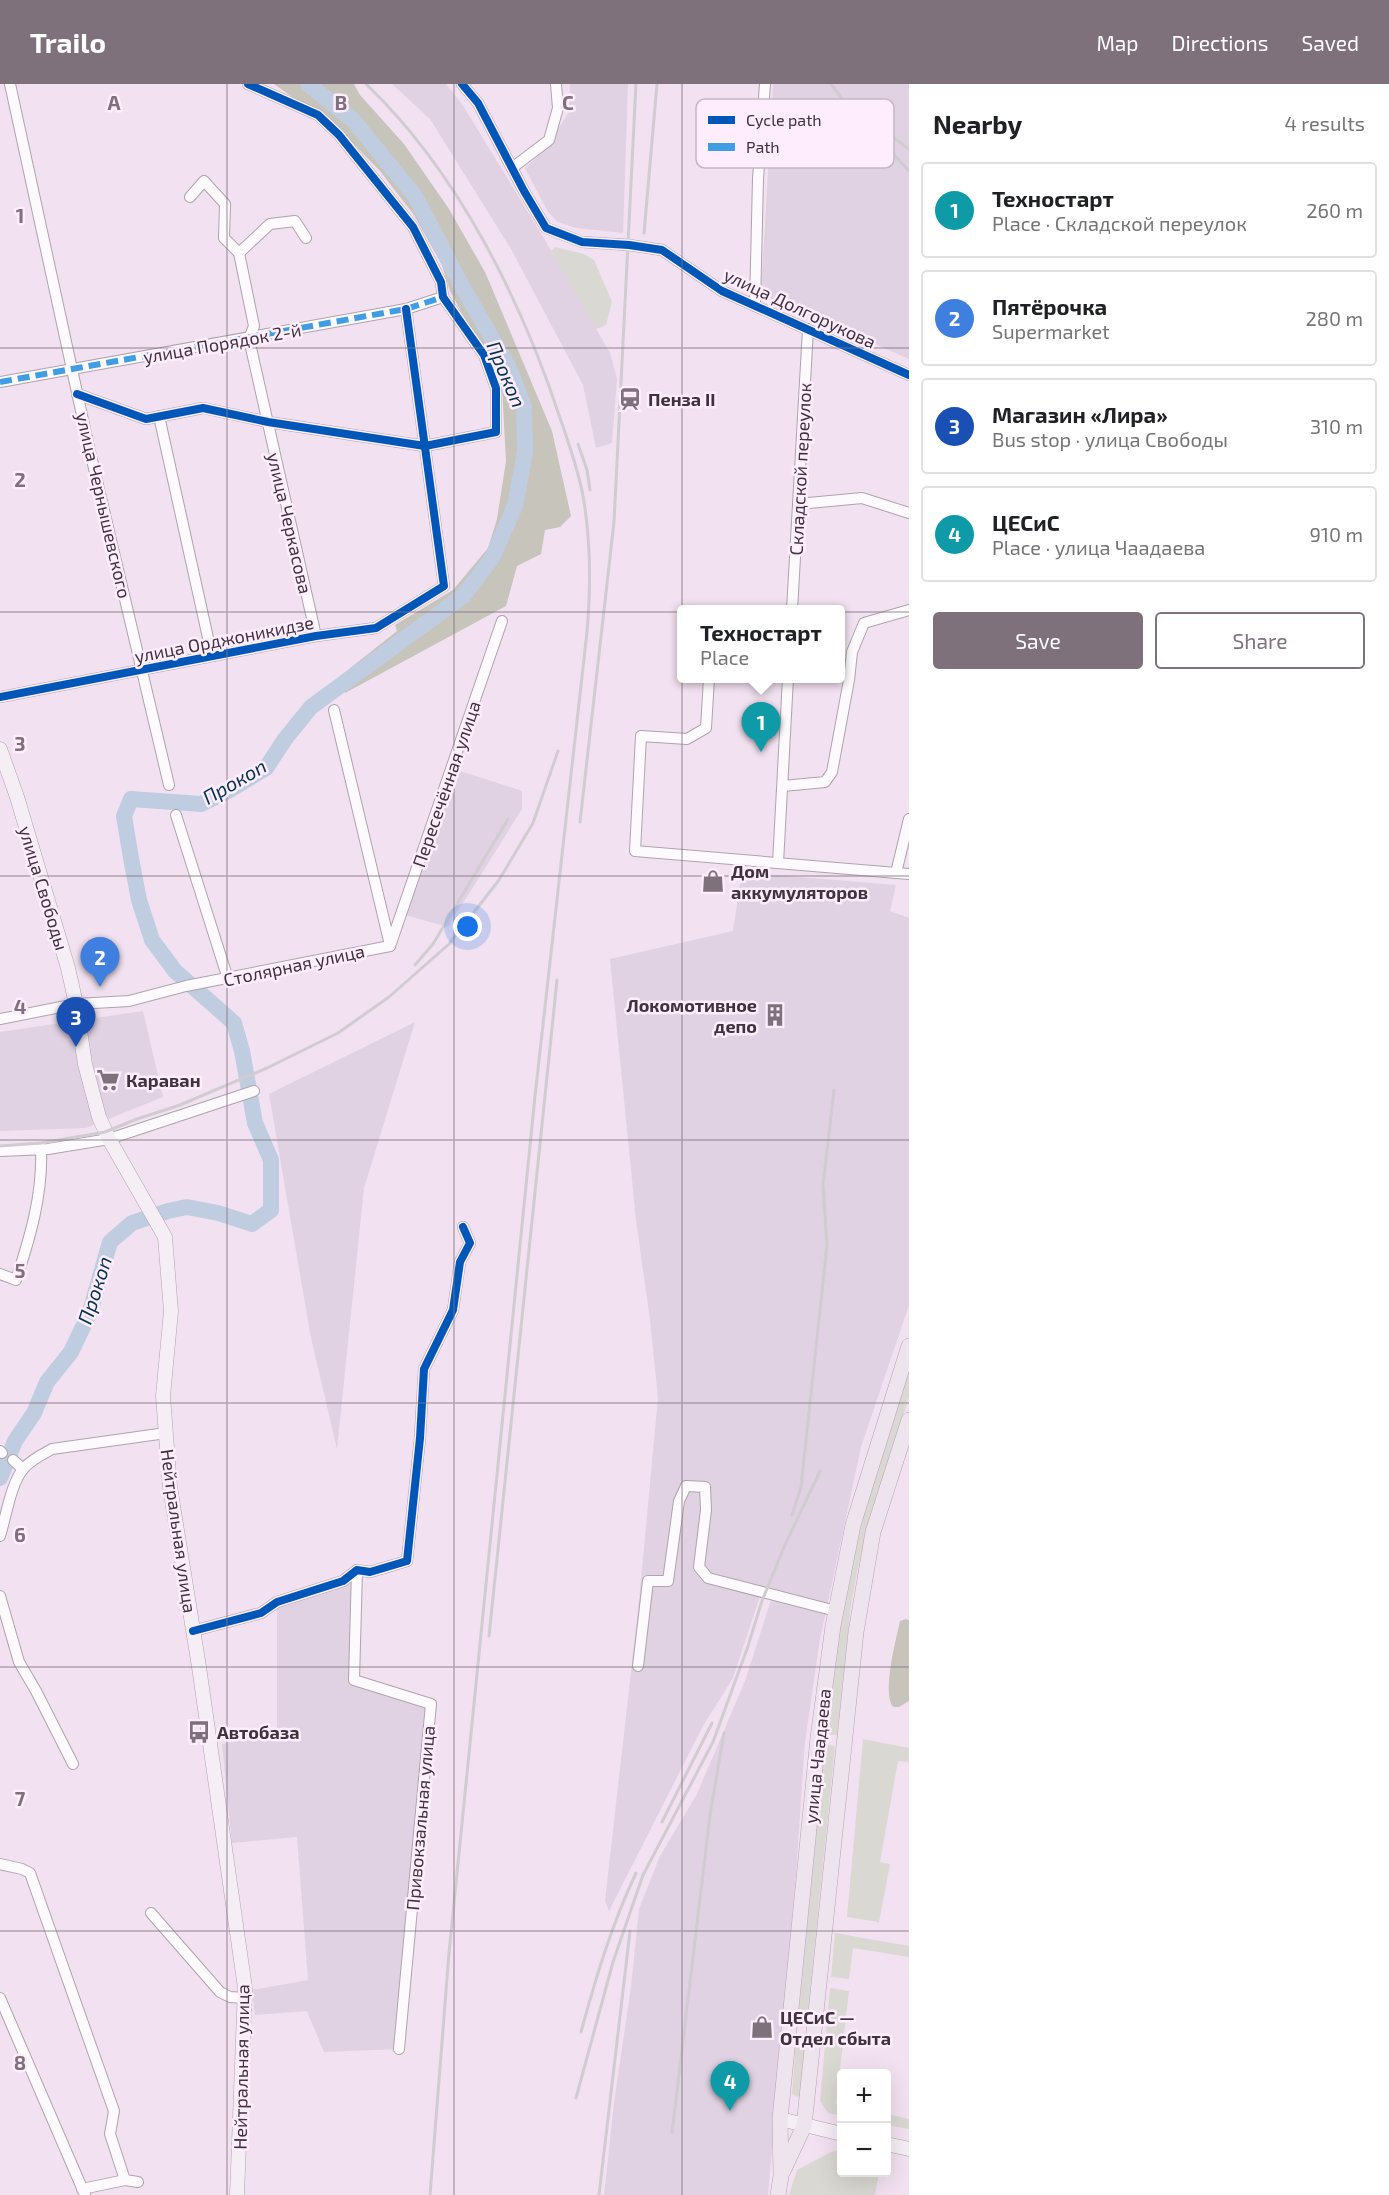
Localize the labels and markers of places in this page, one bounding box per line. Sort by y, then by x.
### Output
station icon: Пенза II [617,386,643,412]
place label: Пенза II [648,388,716,410]
pin: 1 [742,702,780,752]
place label: Дом аккумуляторов [731,860,868,903]
shop icon: Дом аккумуляторов [700,868,726,894]
pin: 2 [80,938,120,987]
place label: Локомотивное депо [626,994,757,1037]
pin: 3 [56,998,96,1047]
building icon: Локомотивное депо [762,1002,788,1028]
supermarket icon: Караван [95,1067,121,1093]
place label: Караван [126,1069,201,1091]
bus stop icon: Автобаза [186,1719,212,1745]
place label: Автобаза [217,1721,300,1743]
place label: ЦЕСиС — Отдел сбыта [780,2006,891,2049]
shop icon: ЦЕСиС — Отдел сбыта [749,2014,775,2040]
pin: 4 [710,2062,750,2111]

